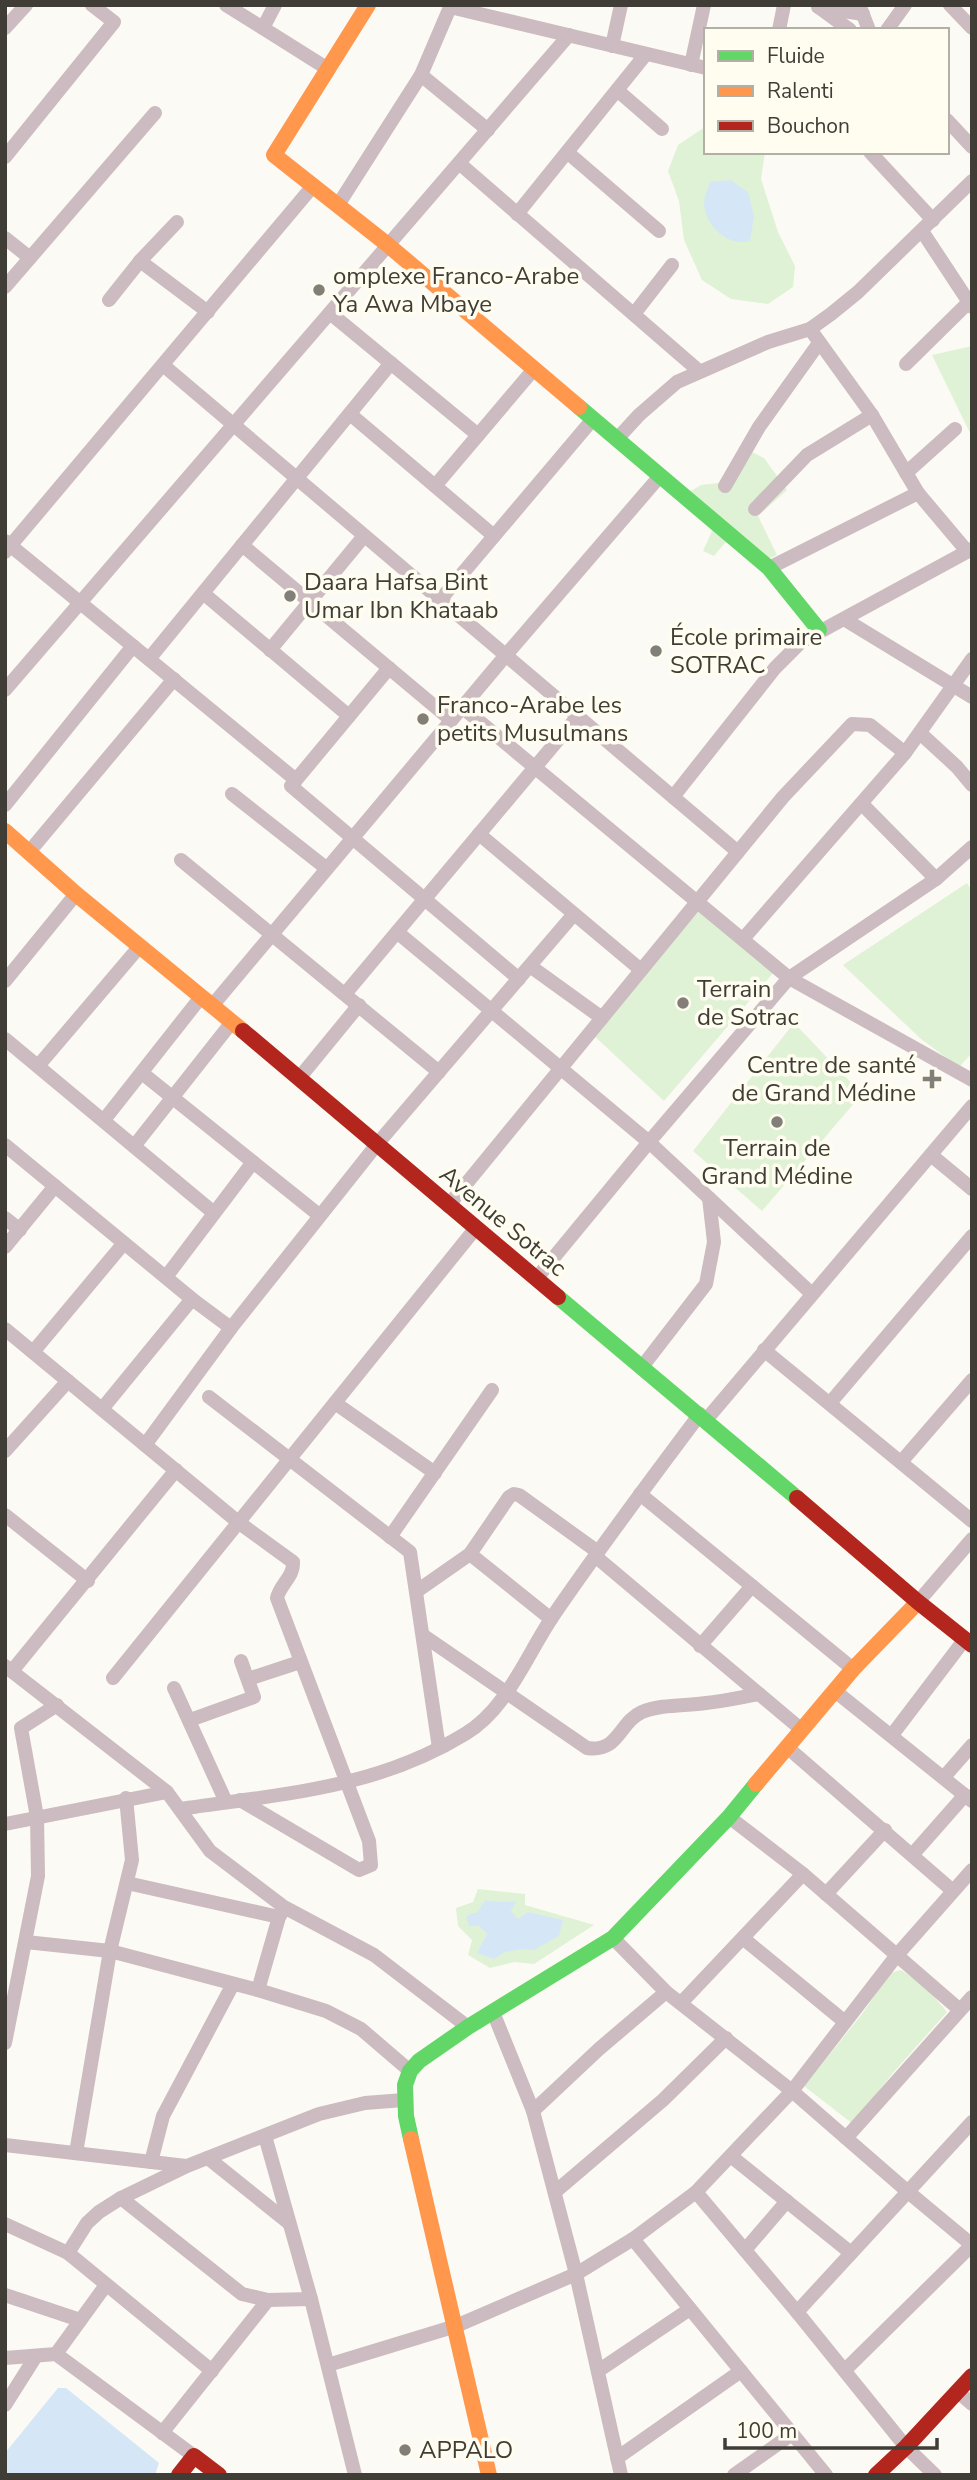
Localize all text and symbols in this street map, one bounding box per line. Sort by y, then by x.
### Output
legend [704,28,949,154]
text: Fluide [767,42,825,70]
text: Ralenti [767,77,834,105]
text: Bouchon [767,112,850,140]
place label: omplexe Franco-Arabe Ya Awa Mbaye [332,260,579,320]
marker: omplexe Franco-Arabe Ya Awa Mbaye [311,282,327,298]
place label: Daara Hafsa Bint Umar Ibn Khataab [304,566,499,626]
marker: Daara Hafsa Bint Umar Ibn Khataab [282,588,298,604]
place label: École primaire SOTRAC [670,621,822,681]
marker: École primaire SOTRAC [648,643,664,659]
place label: Franco-Arabe les petits Musulmans [437,689,628,749]
marker: Franco-Arabe les petits Musulmans [415,711,431,727]
place label: Terrain de Sotrac [697,973,799,1033]
marker: Terrain de Sotrac [675,995,691,1011]
place label: Centre de santé de Grand Médine [731,1049,916,1109]
marker: Centre de santé de Grand Médine [922,1069,942,1089]
marker: Terrain de Grand Médine [769,1114,785,1130]
place label: Terrain de Grand Médine [701,1132,853,1192]
street label: Avenue Sotrac [433,1158,573,1284]
scale bar [725,2406,937,2450]
text: 100 m [736,2417,797,2445]
place label: APPALO [419,2434,513,2466]
marker: APPALO [397,2442,413,2458]

